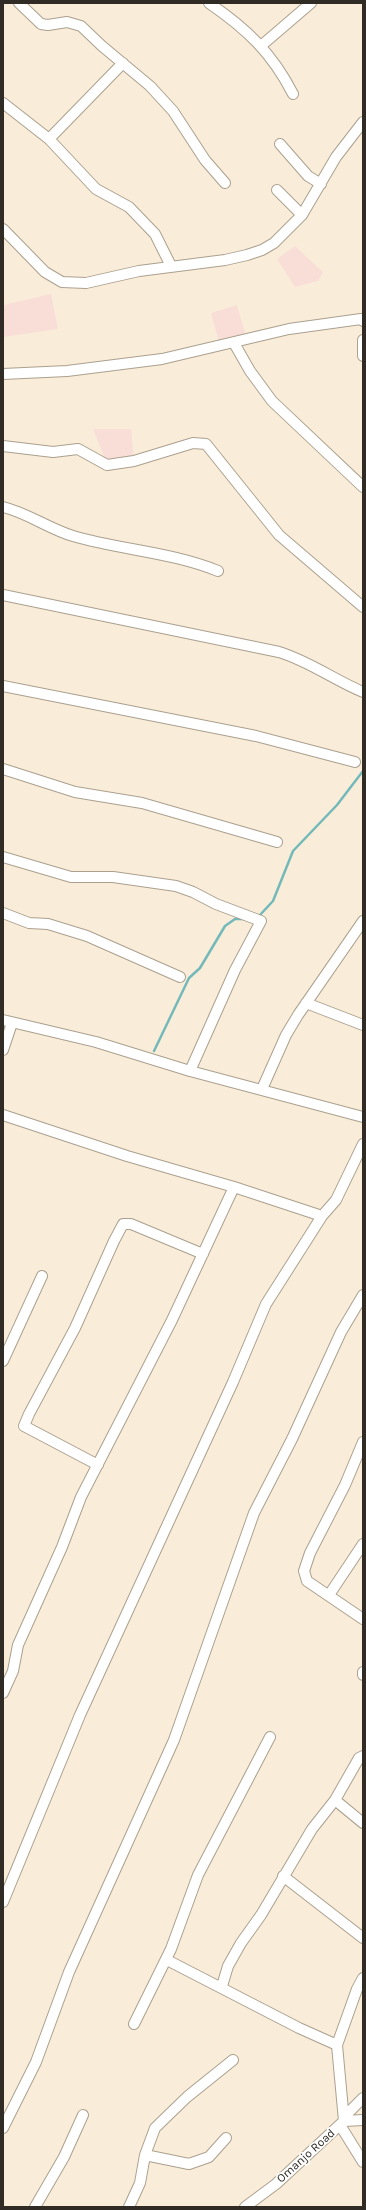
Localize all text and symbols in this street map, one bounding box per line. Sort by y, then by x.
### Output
street label: Omanjo Road [274,2126,338,2186]

